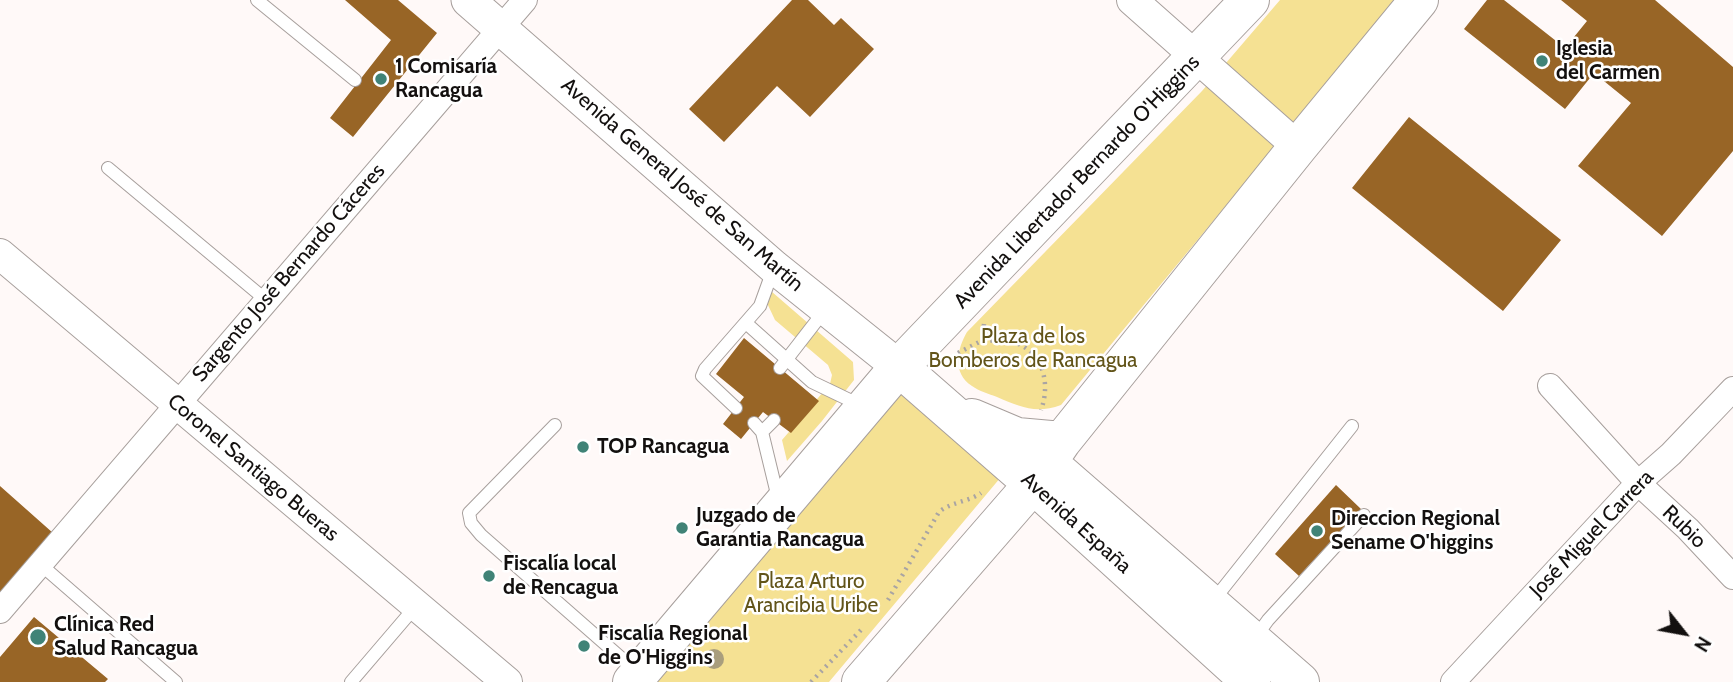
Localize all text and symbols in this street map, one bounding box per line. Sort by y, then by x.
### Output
place label: Iglesia del Carmen [1556,36,1660,86]
street label: Avenida Libertador Bernardo O'Higgins [949,50,1205,314]
marker: Iglesia del Carmen [1534,53,1550,69]
place label: 1 Comisaría Rancagua [395,54,497,104]
marker: 1 Comisaría Rancagua [373,71,389,87]
street label: Avenida General José de San Martín [556,73,808,297]
street label: Sargento José Bernardo Cáceres [187,159,391,387]
park label: Plaza de los Bomberos de Rancagua [929,324,1137,374]
street label: Coronel Santiago Bueras [162,389,344,547]
place label: TOP Rancagua [597,434,729,460]
marker: TOP Rancagua [575,439,591,455]
street label: José Miguel Carrera [1525,465,1659,603]
street label: Avenida España [1016,467,1136,579]
street label: Rubio [1657,500,1711,554]
place label: Juzgado de Garantia Rancagua [696,503,864,553]
place label: Direccion Regional Sename O'higgins [1331,506,1500,556]
marker: Juzgado de Garantia Rancagua [674,520,690,536]
marker: Direccion Regional Sename O'higgins [1309,523,1325,539]
place label: Fiscalía local de Rencagua [503,551,618,601]
marker: Fiscalía local de Rencagua [481,568,497,584]
park label: Plaza Arturo Arancibia Uribe [744,569,878,619]
north arrow [1649,598,1719,668]
place label: Clínica Red Salud Rancagua [54,612,198,662]
place label: Fiscalía Regional de O'Higgins [598,621,748,671]
marker: Clínica Red Salud Rancagua [28,627,48,647]
text: N [1689,632,1716,656]
marker: Fiscalía Regional de O'Higgins [576,638,592,654]

